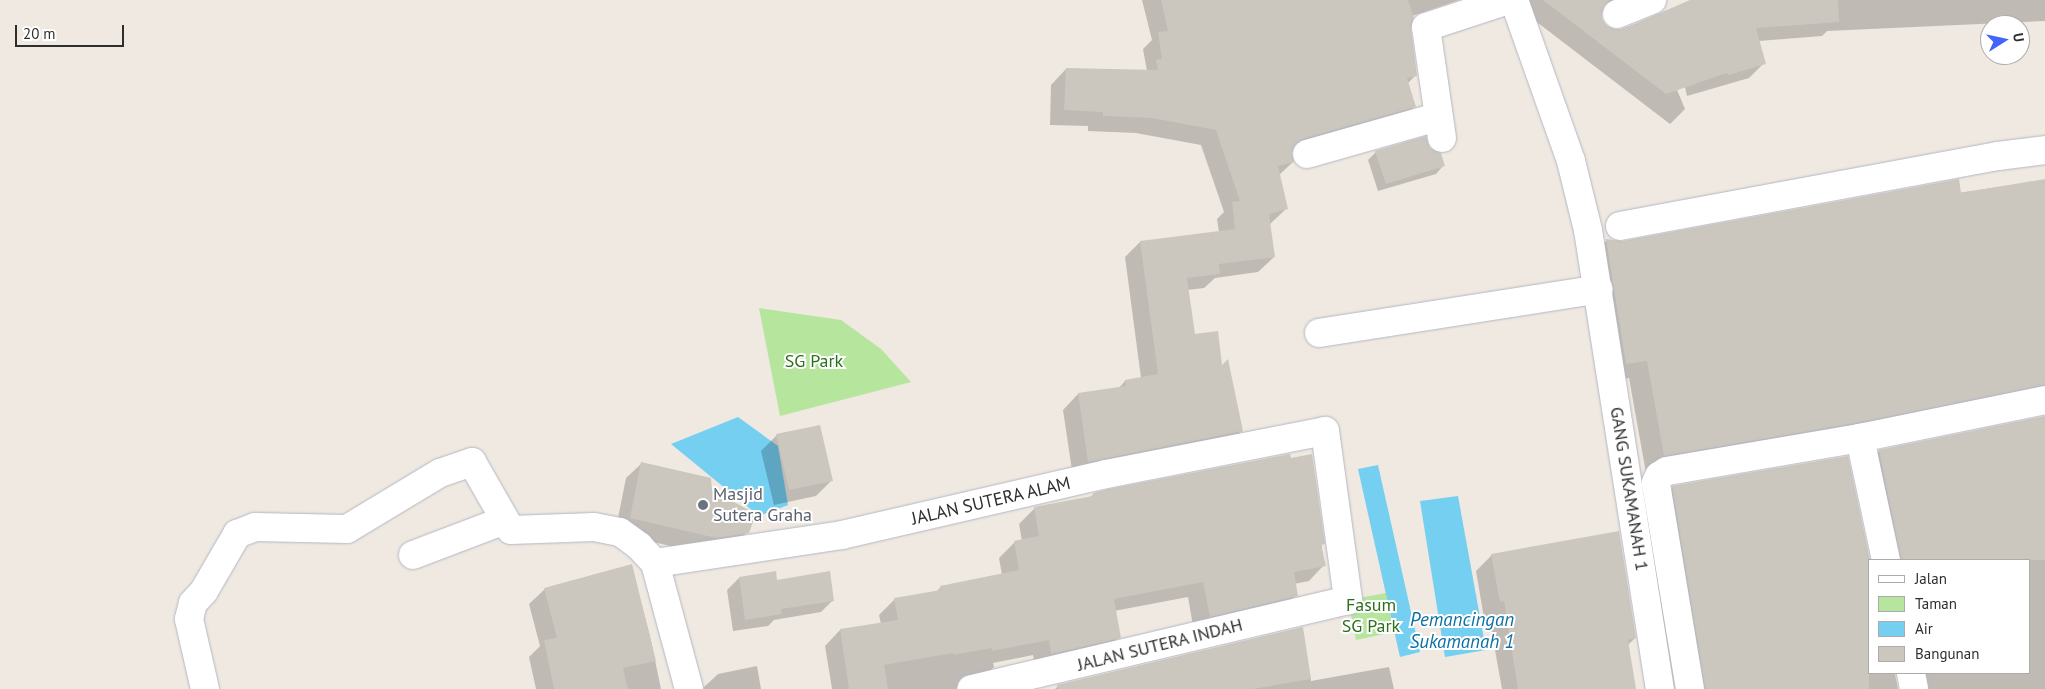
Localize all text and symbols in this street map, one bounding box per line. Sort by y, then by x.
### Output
scale bar [18,15,126,47]
north arrow [1980,15,2030,65]
text: 20 m [23,24,56,43]
text: U [2009,32,2028,43]
park label: SG Park [785,350,843,372]
street label: GANG SUKAMANAH 1 [1605,405,1653,573]
street label: JALAN SUTERA ALAM [909,472,1073,530]
place label: Masjid Sutera Graha [713,484,812,526]
marker: Masjid Sutera Graha [697,499,709,511]
legend [1868,559,2030,674]
text: Jalan [1915,569,1947,588]
text: Taman [1915,594,1957,613]
park label: Fasum SG Park [1342,595,1400,638]
water label: Pemancingan Sukamanah 1 [1410,609,1514,653]
street label: JALAN SUTERA INDAH [1075,614,1245,676]
text: Air [1915,619,1933,638]
text: Bangunan [1915,644,1979,663]

